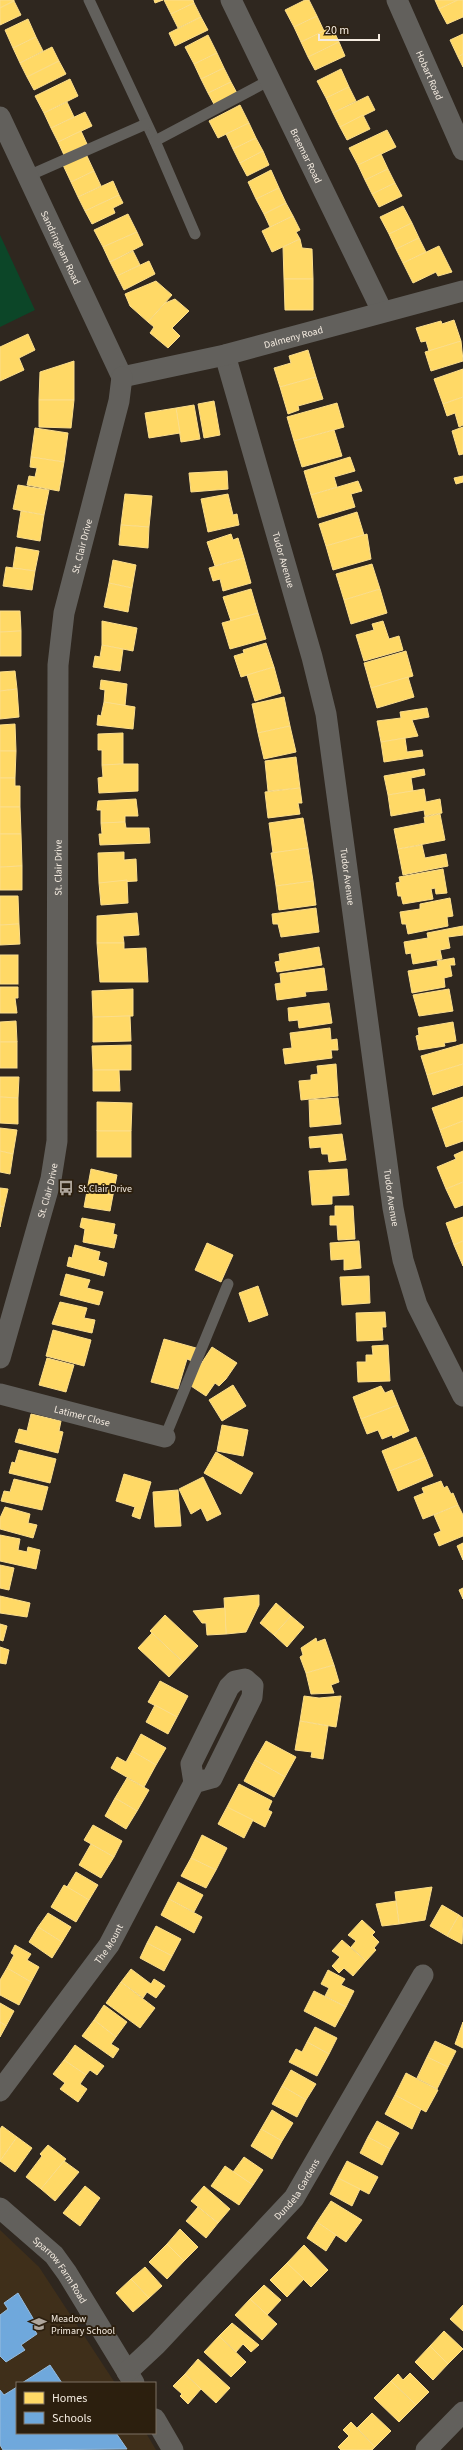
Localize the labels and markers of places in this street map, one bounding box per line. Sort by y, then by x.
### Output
bus stop icon: St.Clair Drive [57,1179,75,1197]
place label: St.Clair Drive [78,1182,132,1196]
place label: Meadow Primary School [51,2312,115,2338]
school or university icon: Meadow Primary School [30,2315,48,2333]

